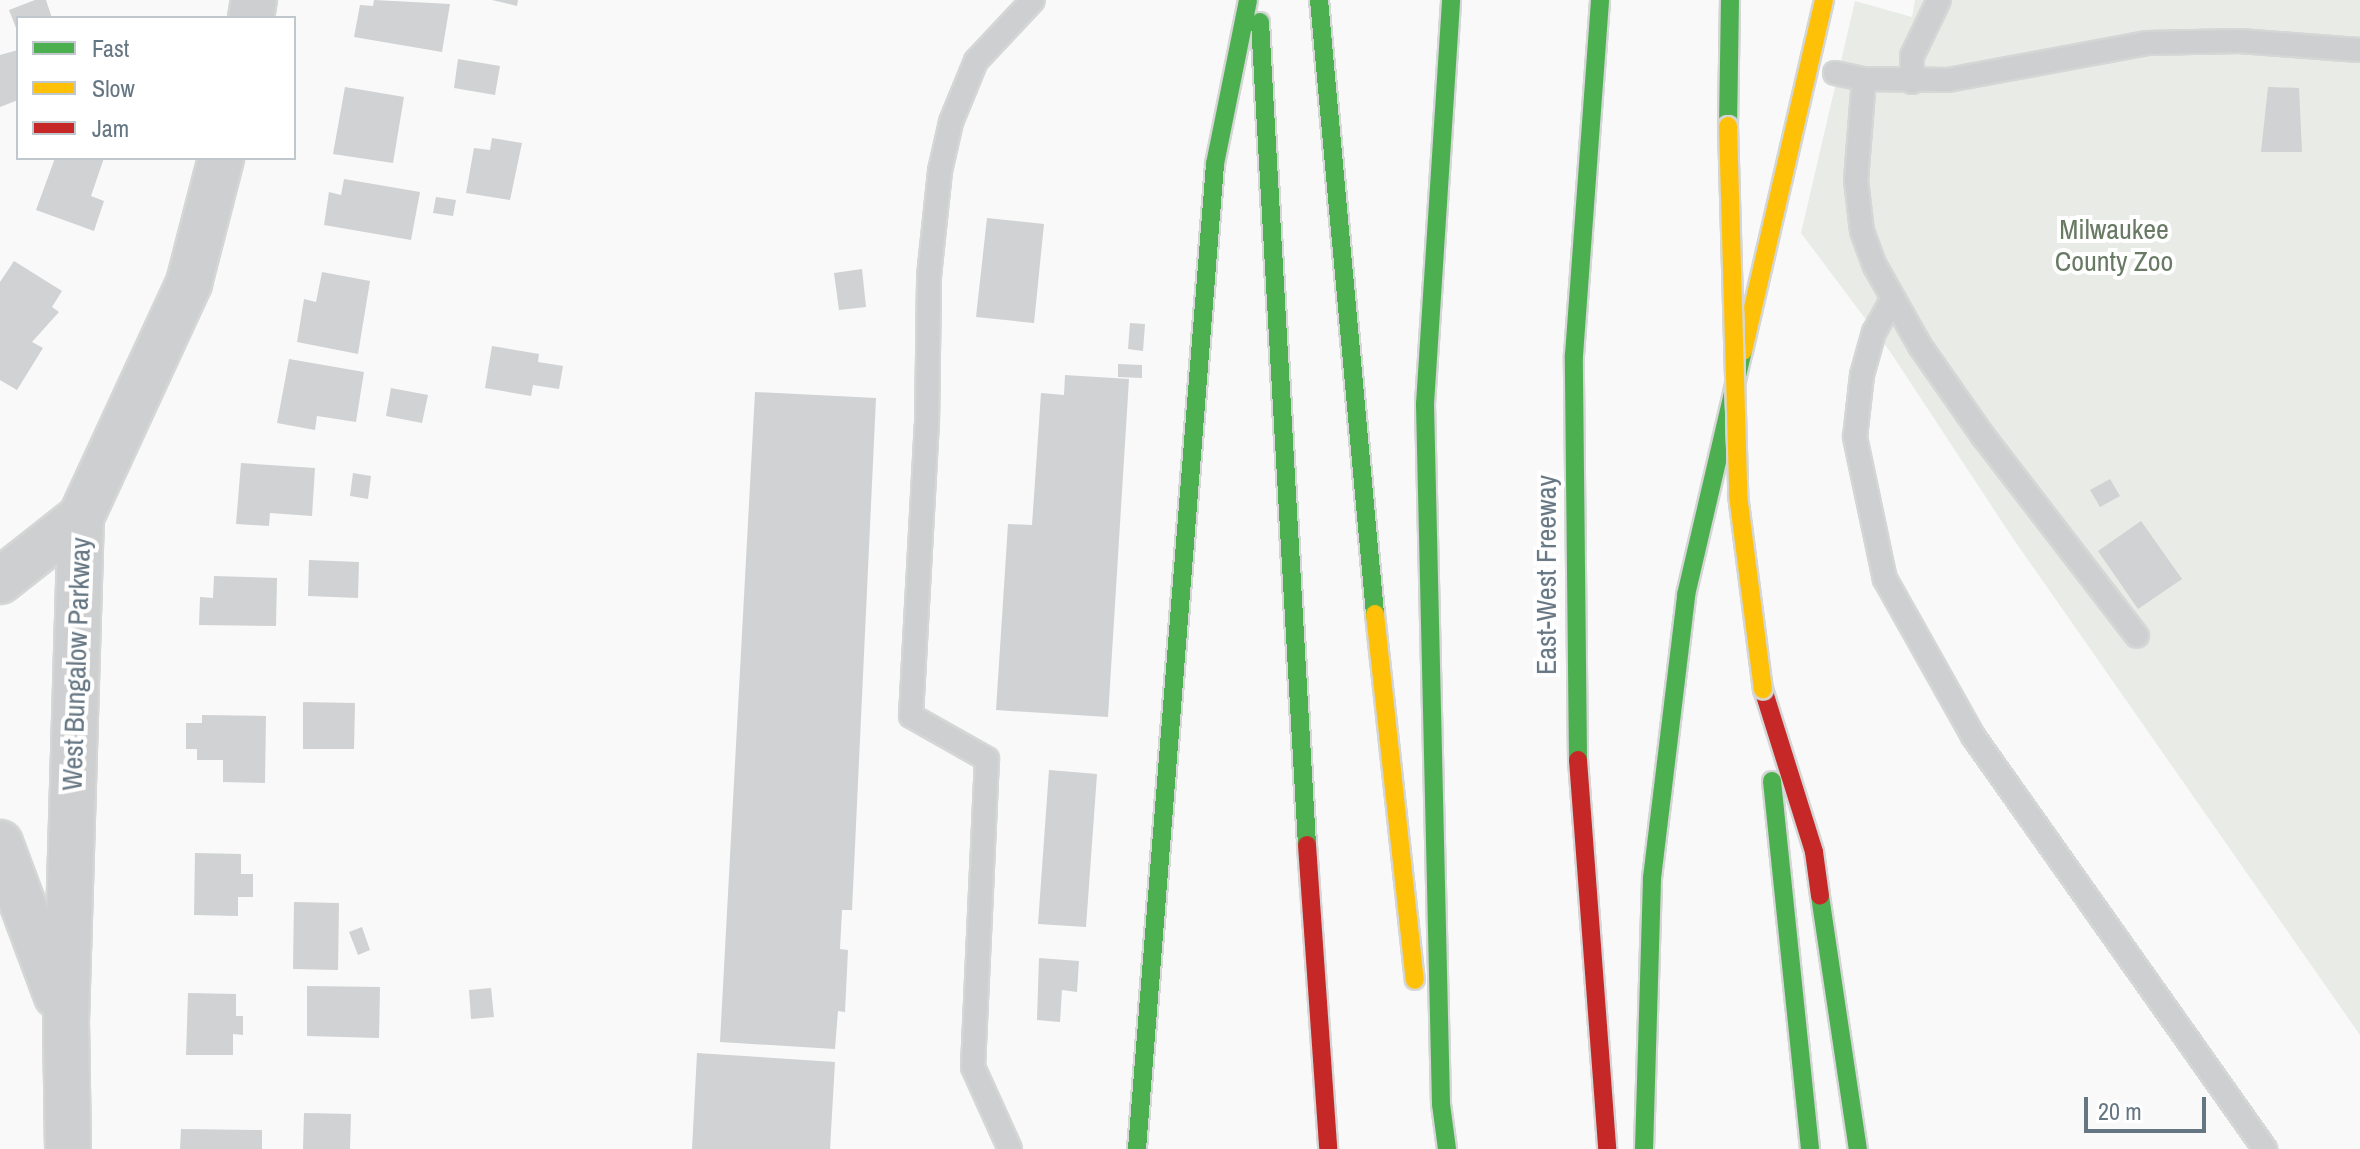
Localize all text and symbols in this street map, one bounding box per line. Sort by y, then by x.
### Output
legend [16,16,296,160]
text: Fast [92,32,129,64]
text: Slow [92,72,135,104]
text: Jam [92,112,129,144]
park label: Milwaukee County Zoo [2055,212,2173,278]
street label: East-West Freeway [1529,475,1563,675]
street label: West Bungalow Parkway [55,537,97,791]
scale bar [2088,1081,2210,1131]
text: 20 m [2098,1095,2142,1127]

